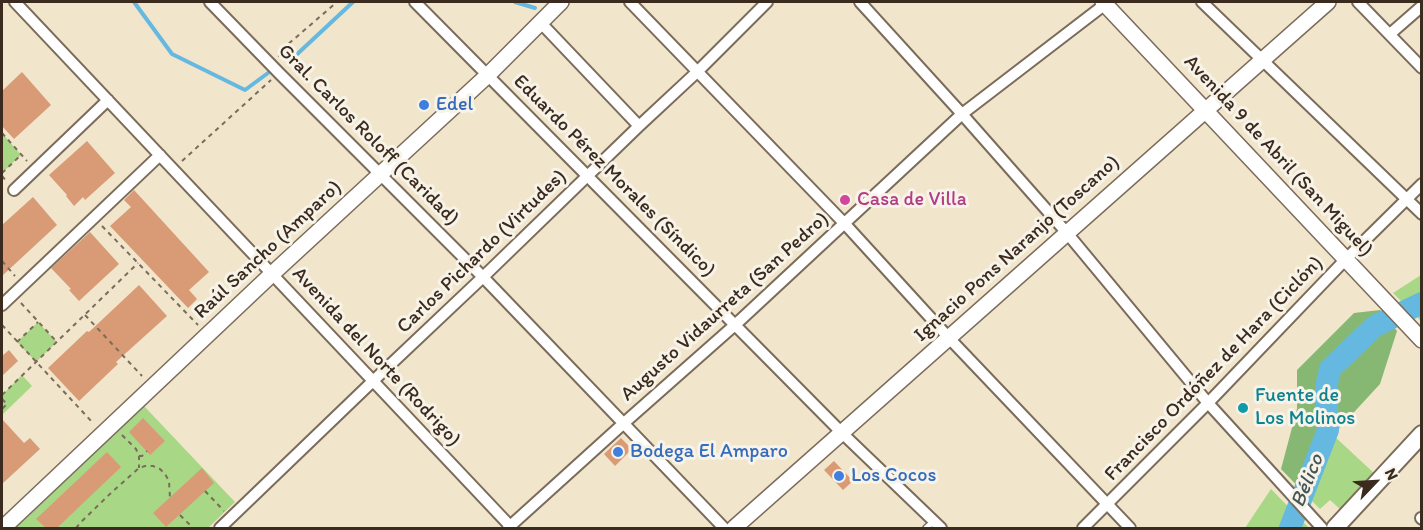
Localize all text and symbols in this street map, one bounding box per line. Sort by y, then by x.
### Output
street label: Gral. Carlos Roloff (Caridad) [272,39,464,231]
street label: Avenida 9 de Abril (San Miguel) [1178,50,1378,262]
street label: Eduardo Pérez Morales (Síndico) [508,70,720,282]
place label: Edel [436,93,473,117]
marker: Edel [417,98,431,112]
street label: Ignacio Pons Naranjo (Toscano) [910,151,1124,347]
street label: Carlos Pichardo (Virtudes) [392,165,572,339]
street label: Raúl Sancho (Amparo) [190,176,346,324]
place label: Casa de Villa [857,188,967,212]
marker: Casa de Villa [838,193,852,207]
street label: Augusto Vidaurreta (San Pedro) [616,207,834,407]
street label: Francisco Ordóñez de Hara (Ciclón) [1100,252,1328,486]
street label: Avenida del Norte (Rodrigo) [287,263,465,451]
place label: Fuente de Los Molinos [1255,384,1355,431]
marker: Fuente de Los Molinos [1236,401,1250,415]
place label: Bodega El Amparo [630,440,788,464]
marker: Bodega El Amparo [611,445,625,459]
water label: Bélico [1286,451,1330,511]
north arrow [1345,452,1405,512]
place label: Los Cocos [851,464,936,488]
text: N [1381,465,1403,483]
marker: Los Cocos [832,469,846,483]

